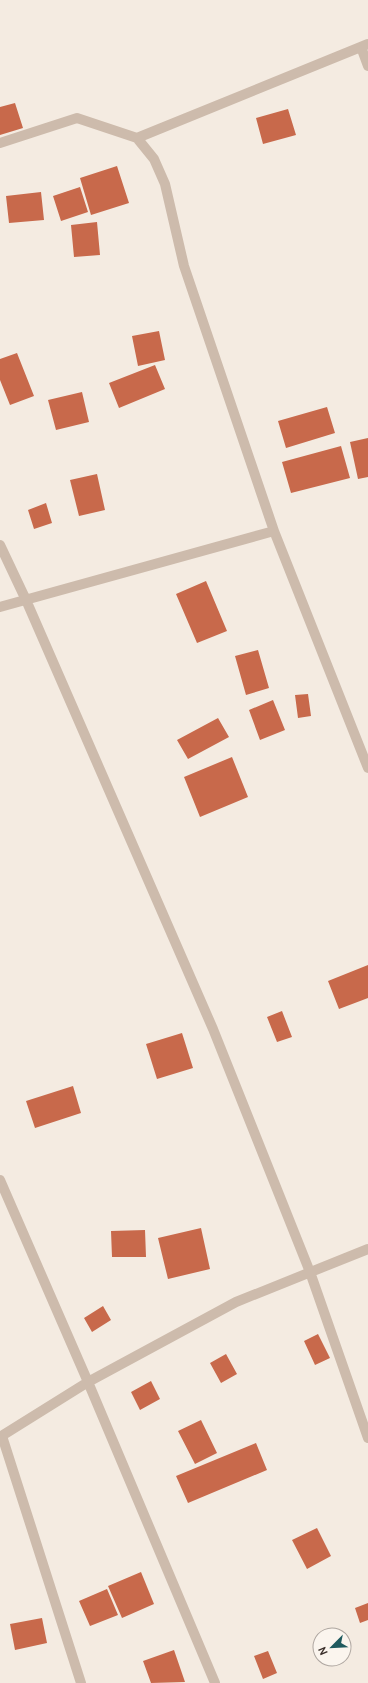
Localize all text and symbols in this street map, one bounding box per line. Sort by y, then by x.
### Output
north arrow [312,1627,352,1667]
text: N [315,1645,331,1657]

